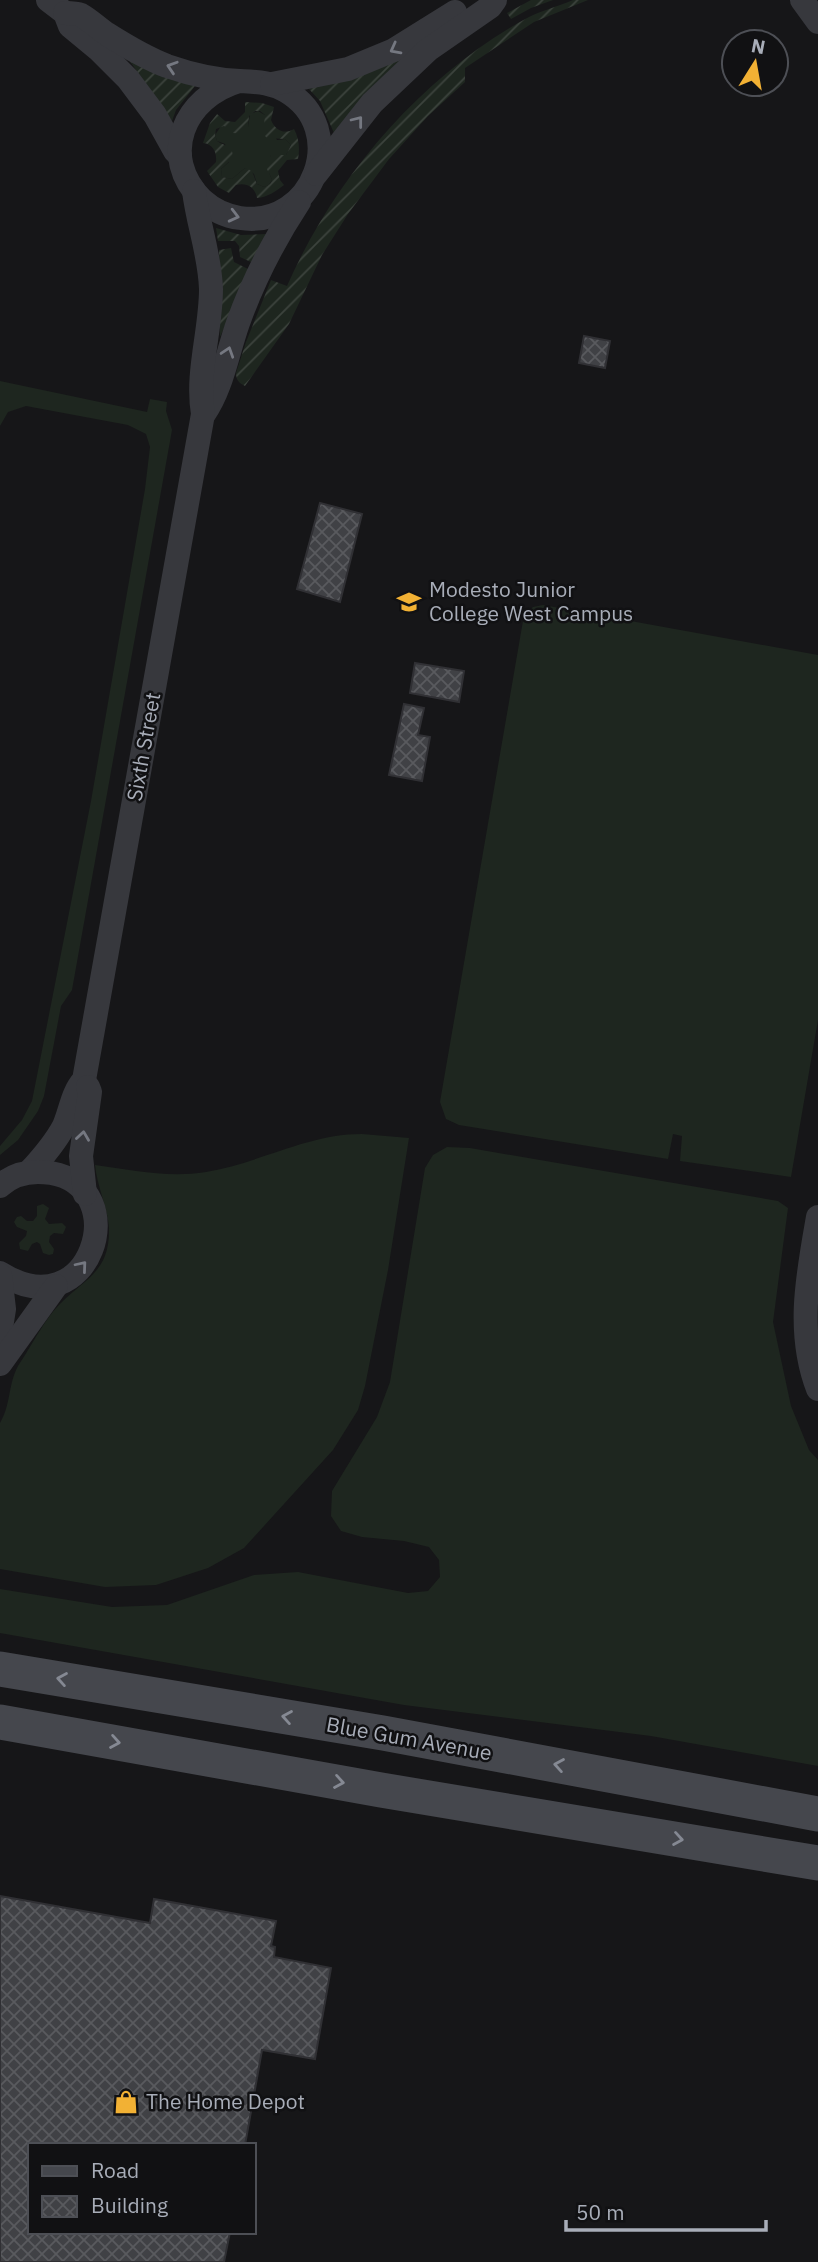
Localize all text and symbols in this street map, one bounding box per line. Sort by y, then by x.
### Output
north arrow [720,28,790,98]
text: N [749,33,767,59]
one-way arrow [390,40,402,54]
one-way arrow [167,61,179,75]
one-way arrow [349,117,362,129]
one-way arrow [228,208,240,222]
one-way arrow [220,346,234,358]
place label: Modesto Junior College West Campus [429,575,633,627]
school or university icon: Modesto Junior College West Campus [395,588,423,616]
street label: Sixth Street [120,690,166,803]
one-way arrow [75,1130,90,1142]
one-way arrow [74,1261,86,1274]
one-way arrow [57,1672,68,1687]
one-way arrow [281,1710,293,1725]
street label: Blue Gum Avenue [324,1710,494,1766]
one-way arrow [109,1734,121,1749]
one-way arrow [553,1758,565,1773]
one-way arrow [333,1774,345,1789]
one-way arrow [673,1831,684,1846]
place label: The Home Depot [146,2087,305,2115]
shop icon: The Home Depot [112,2088,140,2116]
legend [28,2143,256,2234]
text: Road [91,2156,139,2184]
scale bar [566,2188,766,2232]
text: Building [91,2191,168,2219]
text: 50 m [576,2198,625,2226]

